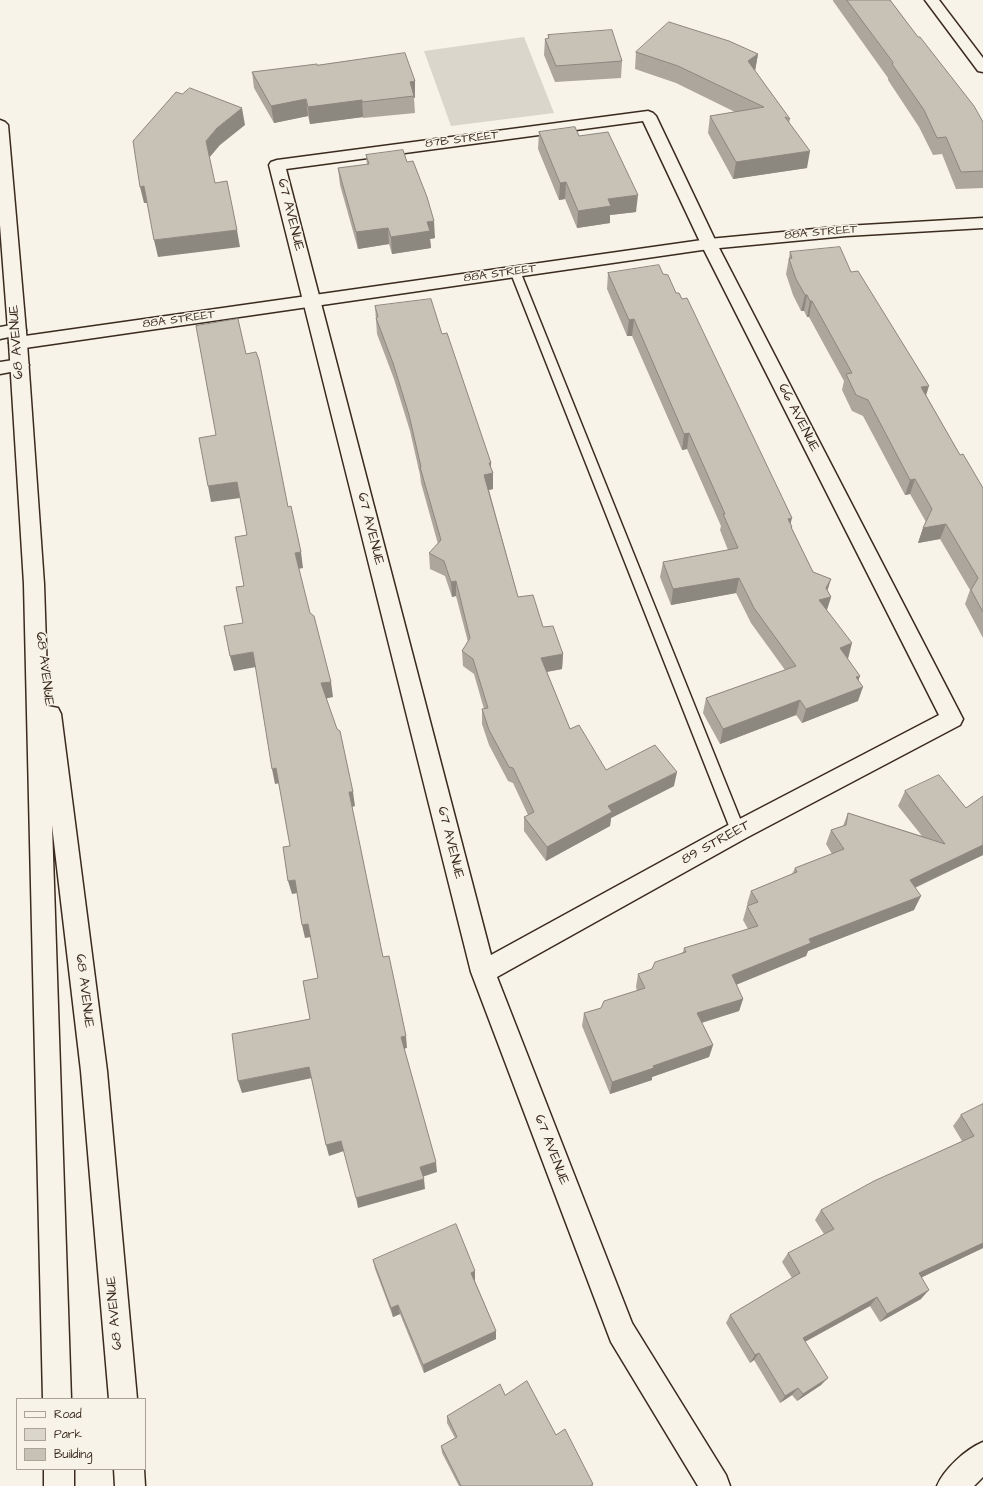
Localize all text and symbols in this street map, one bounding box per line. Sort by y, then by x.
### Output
street label: 87B STREET [424,128,500,152]
street label: 67 AVENUE [273,177,307,253]
street label: 88A STREET [784,223,858,243]
street label: 88A STREET [463,262,537,286]
street label: 68 AVENUE [6,304,28,380]
street label: 88A STREET [142,308,216,332]
street label: 66 AVENUE [774,381,822,455]
street label: 67 AVENUE [353,491,387,567]
street label: 68 AVENUE [31,631,57,707]
street label: 67 AVENUE [433,805,467,881]
street label: 89 STREET [679,817,753,869]
street label: 68 AVENUE [71,953,97,1029]
street label: 67 AVENUE [530,1112,572,1188]
street label: 68 AVENUE [103,1275,127,1351]
legend [16,1398,146,1470]
text: Road [54,1406,82,1423]
text: Park [54,1426,82,1443]
text: Building [54,1446,92,1463]

